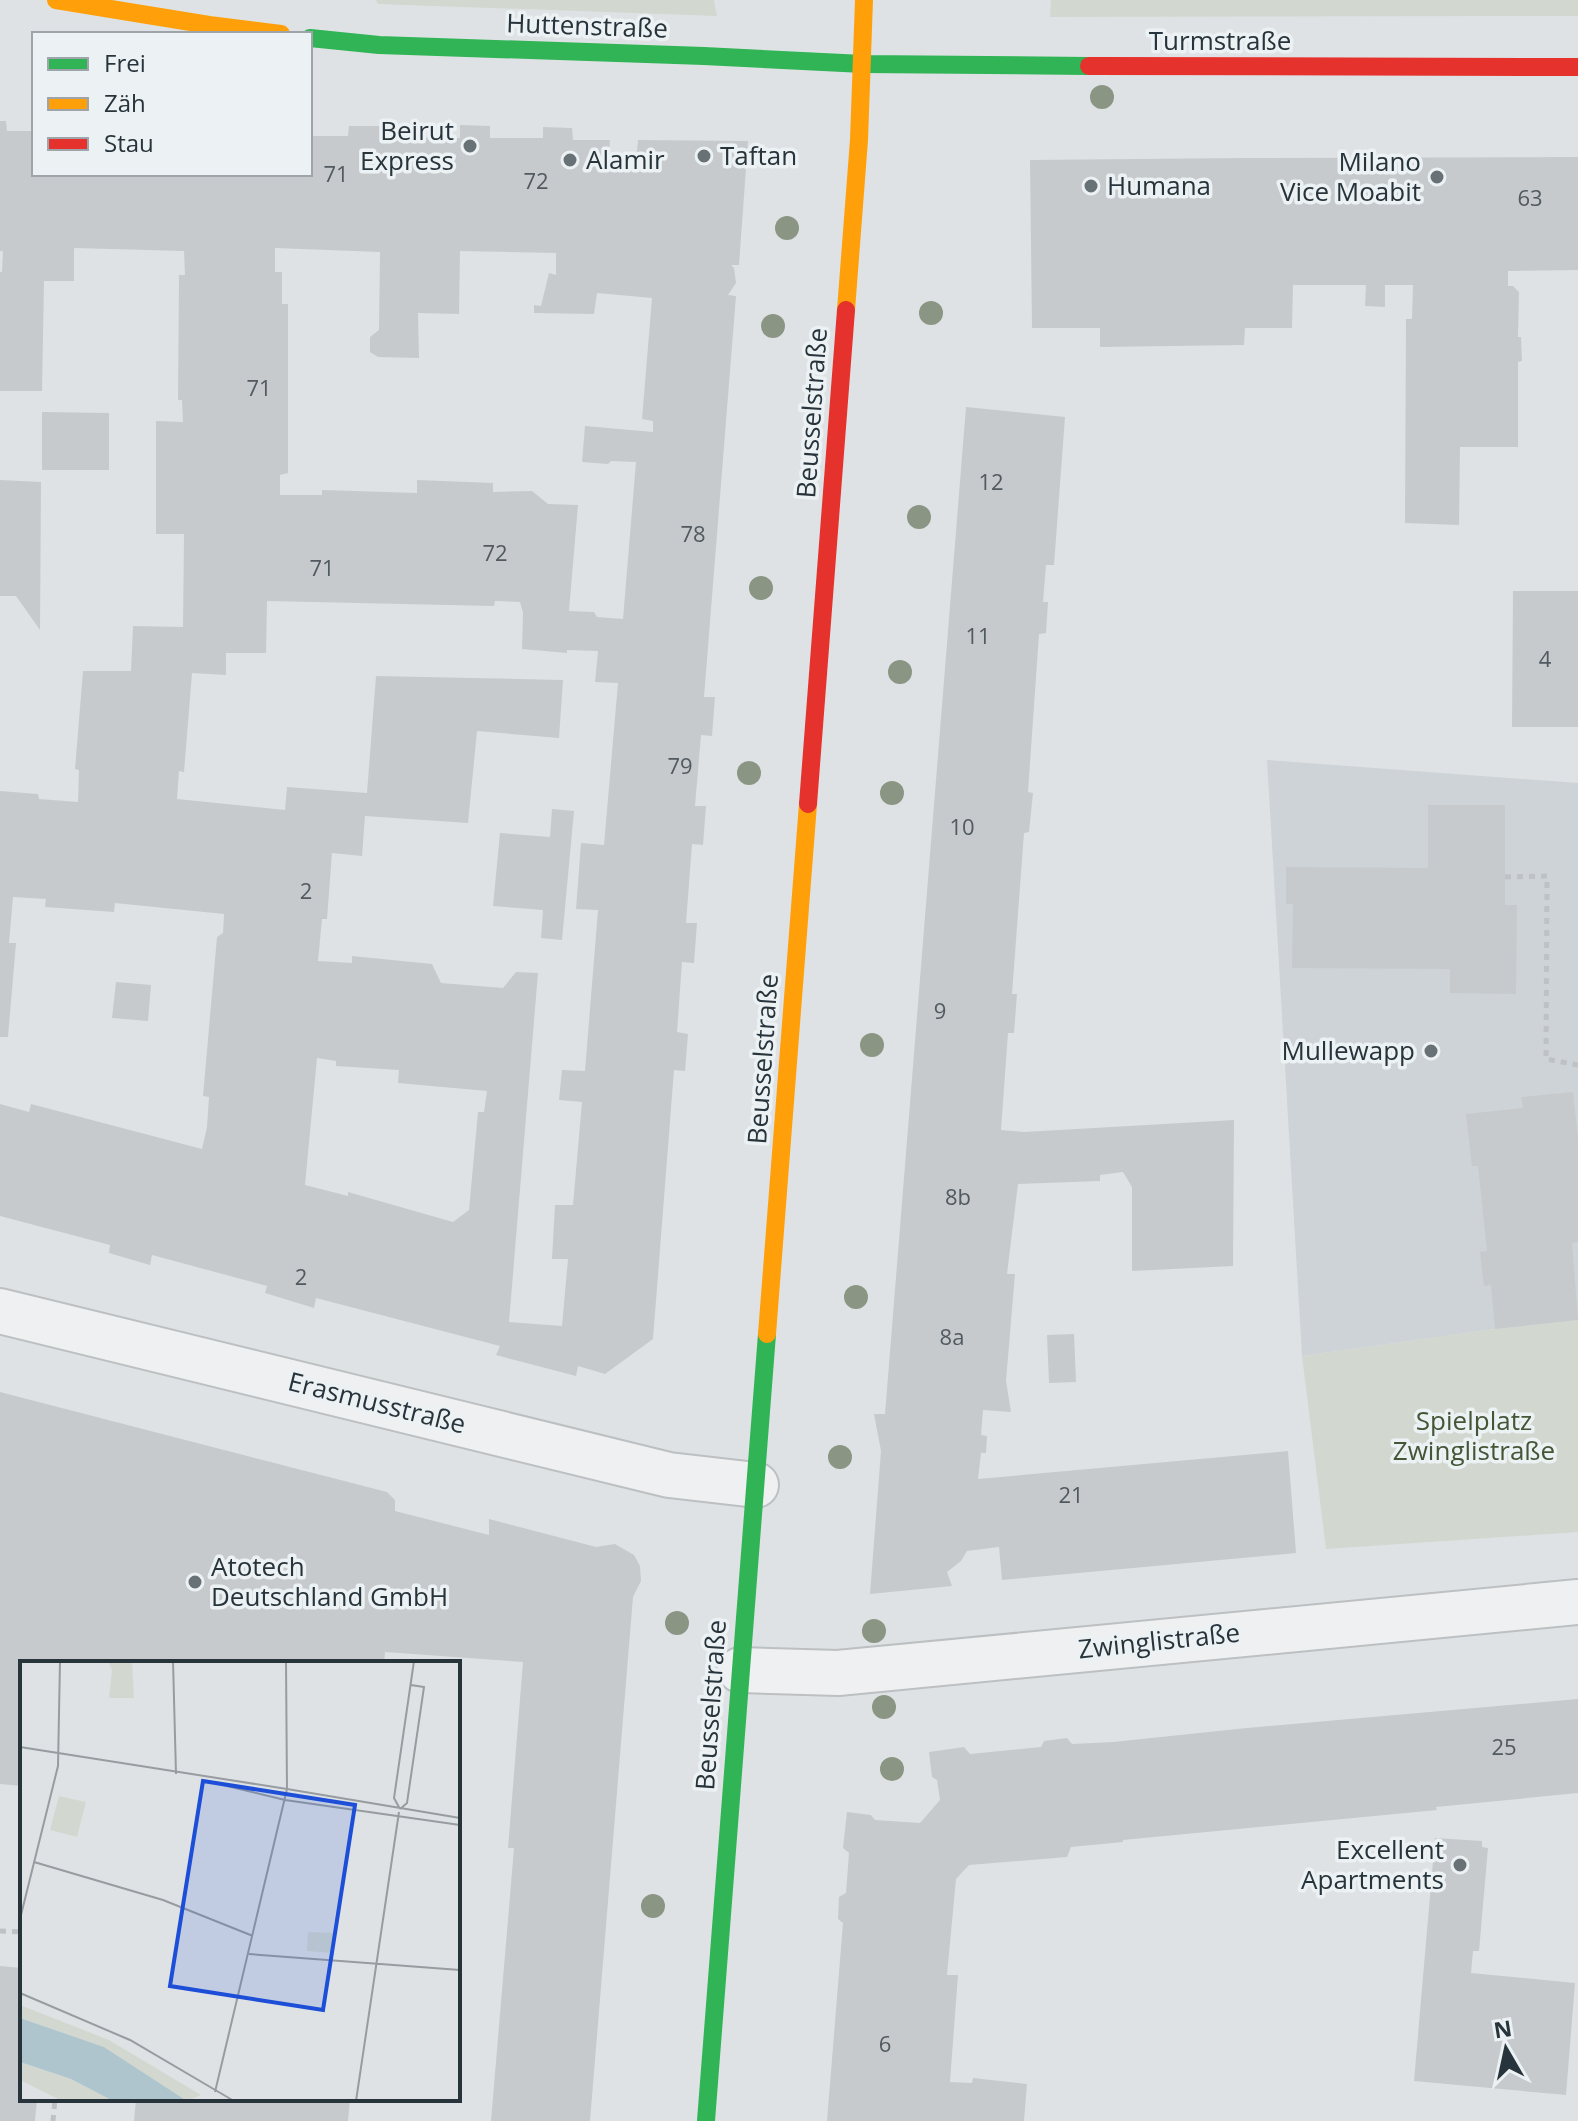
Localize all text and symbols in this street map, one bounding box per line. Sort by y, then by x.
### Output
street label: Huttenstraße [506,4,668,46]
street label: Turmstraße [1149,22,1291,58]
legend [32,32,312,176]
text: Frei [104,46,146,79]
text: Zäh [104,86,146,119]
place label: Beirut Express [360,112,454,178]
text: Stau [104,126,154,159]
marker: Beirut Express [461,137,479,155]
place label: Taftan [720,137,797,173]
place label: Alamir [586,141,665,177]
place label: Milano Vice Moabit [1280,143,1421,209]
marker: Taftan [695,147,713,165]
marker: Alamir [561,151,579,169]
house number: 71 [323,158,349,188]
house number: 72 [523,165,549,195]
place label: Humana [1107,167,1211,203]
marker: Milano Vice Moabit [1428,168,1446,186]
marker: Humana [1082,177,1100,195]
house number: 63 [1517,182,1543,212]
street label: Beusselstraße [787,326,835,499]
house number: 71 [246,372,272,402]
house number: 12 [978,466,1004,496]
house number: 78 [680,518,706,548]
house number: 72 [482,537,508,567]
house number: 71 [309,552,335,582]
house number: 11 [965,620,991,650]
house number: 4 [1539,643,1552,673]
house number: 79 [667,750,693,780]
house number: 10 [949,811,975,841]
house number: 2 [300,875,312,905]
street label: Beusselstraße [738,972,786,1145]
house number: 9 [934,995,946,1025]
place label: Mullewapp [1282,1032,1415,1068]
marker: Mullewapp [1422,1042,1440,1060]
house number: 8b [945,1181,971,1211]
house number: 2 [295,1261,307,1291]
house number: 8a [940,1321,964,1351]
street label: Erasmusstraße [285,1363,470,1441]
park label: Spielplatz Zwinglistraße [1393,1402,1555,1468]
house number: 21 [1058,1479,1084,1509]
place label: Atotech Deutschland GmbH [211,1548,448,1614]
marker: Atotech Deutschland GmbH [186,1573,204,1591]
street label: Zwinglistraße [1076,1614,1241,1666]
street label: Beusselstraße [686,1618,734,1791]
inset map [20,1661,460,2101]
house number: 25 [1491,1731,1517,1761]
place label: Excellent Apartments [1301,1831,1444,1897]
marker: Excellent Apartments [1451,1856,1469,1874]
north arrow [1466,2009,1546,2089]
text: N [1492,2012,1514,2044]
house number: 6 [879,2028,891,2058]

